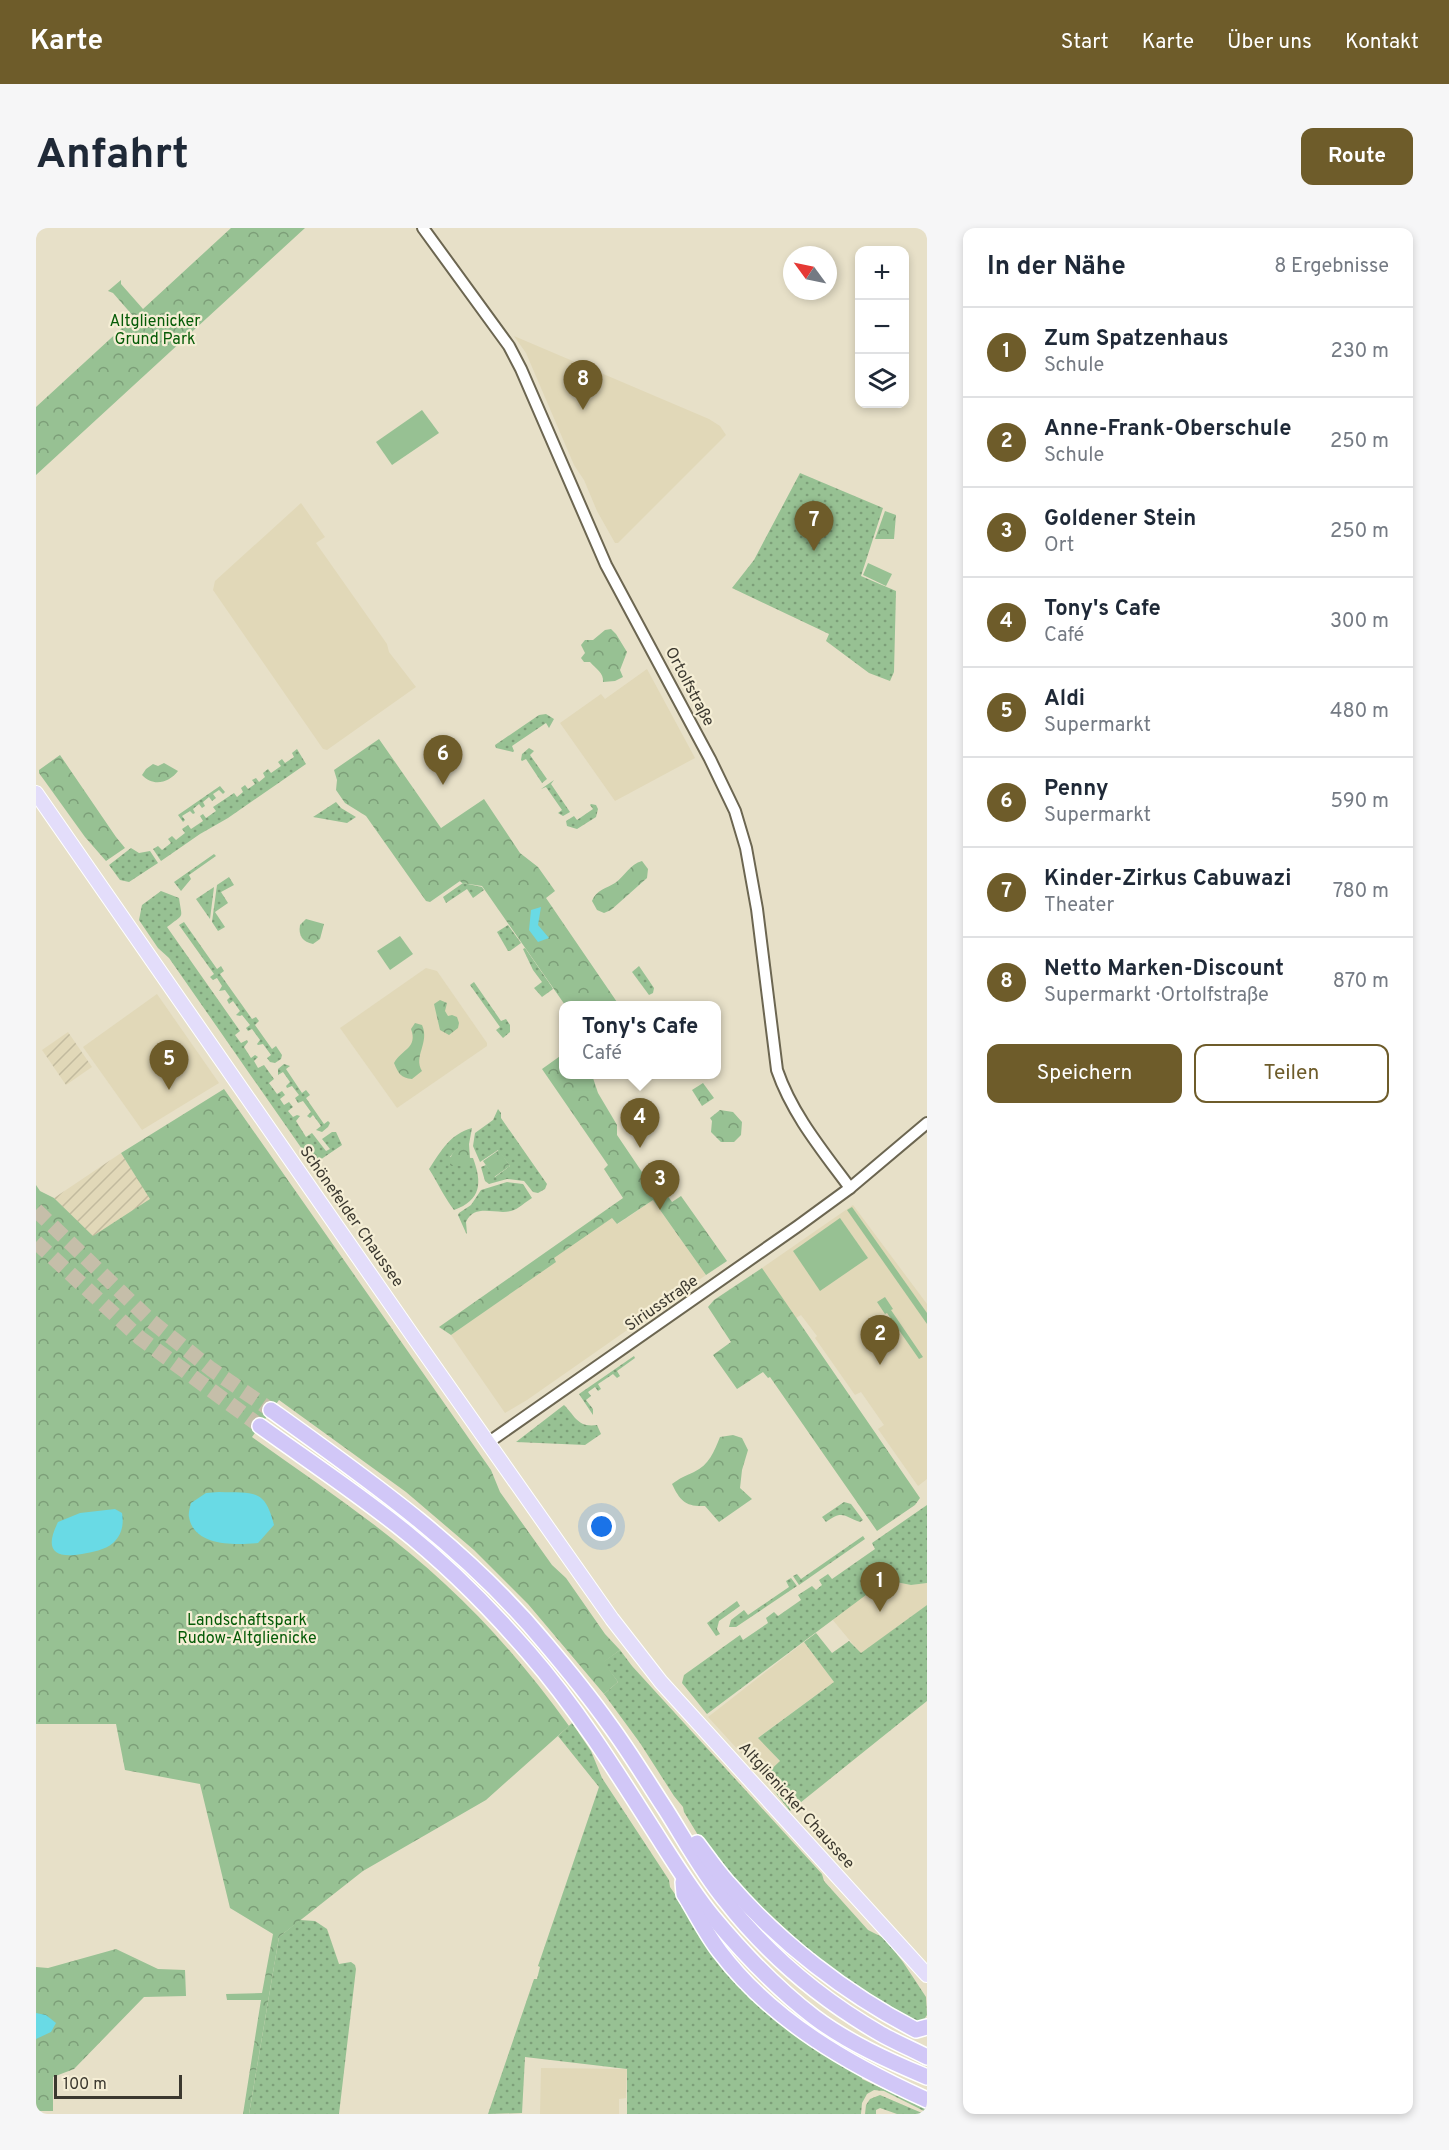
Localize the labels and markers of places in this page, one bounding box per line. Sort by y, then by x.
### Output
pin: 8 [564,360,602,410]
pin: 7 [794,502,834,551]
pin: 6 [424,736,462,785]
pin: 5 [150,1040,188,1090]
pin: 4 [620,1098,660,1148]
pin: 3 [640,1160,680,1210]
pin: 2 [860,1316,900,1365]
pin: 1 [860,1562,900,1612]

